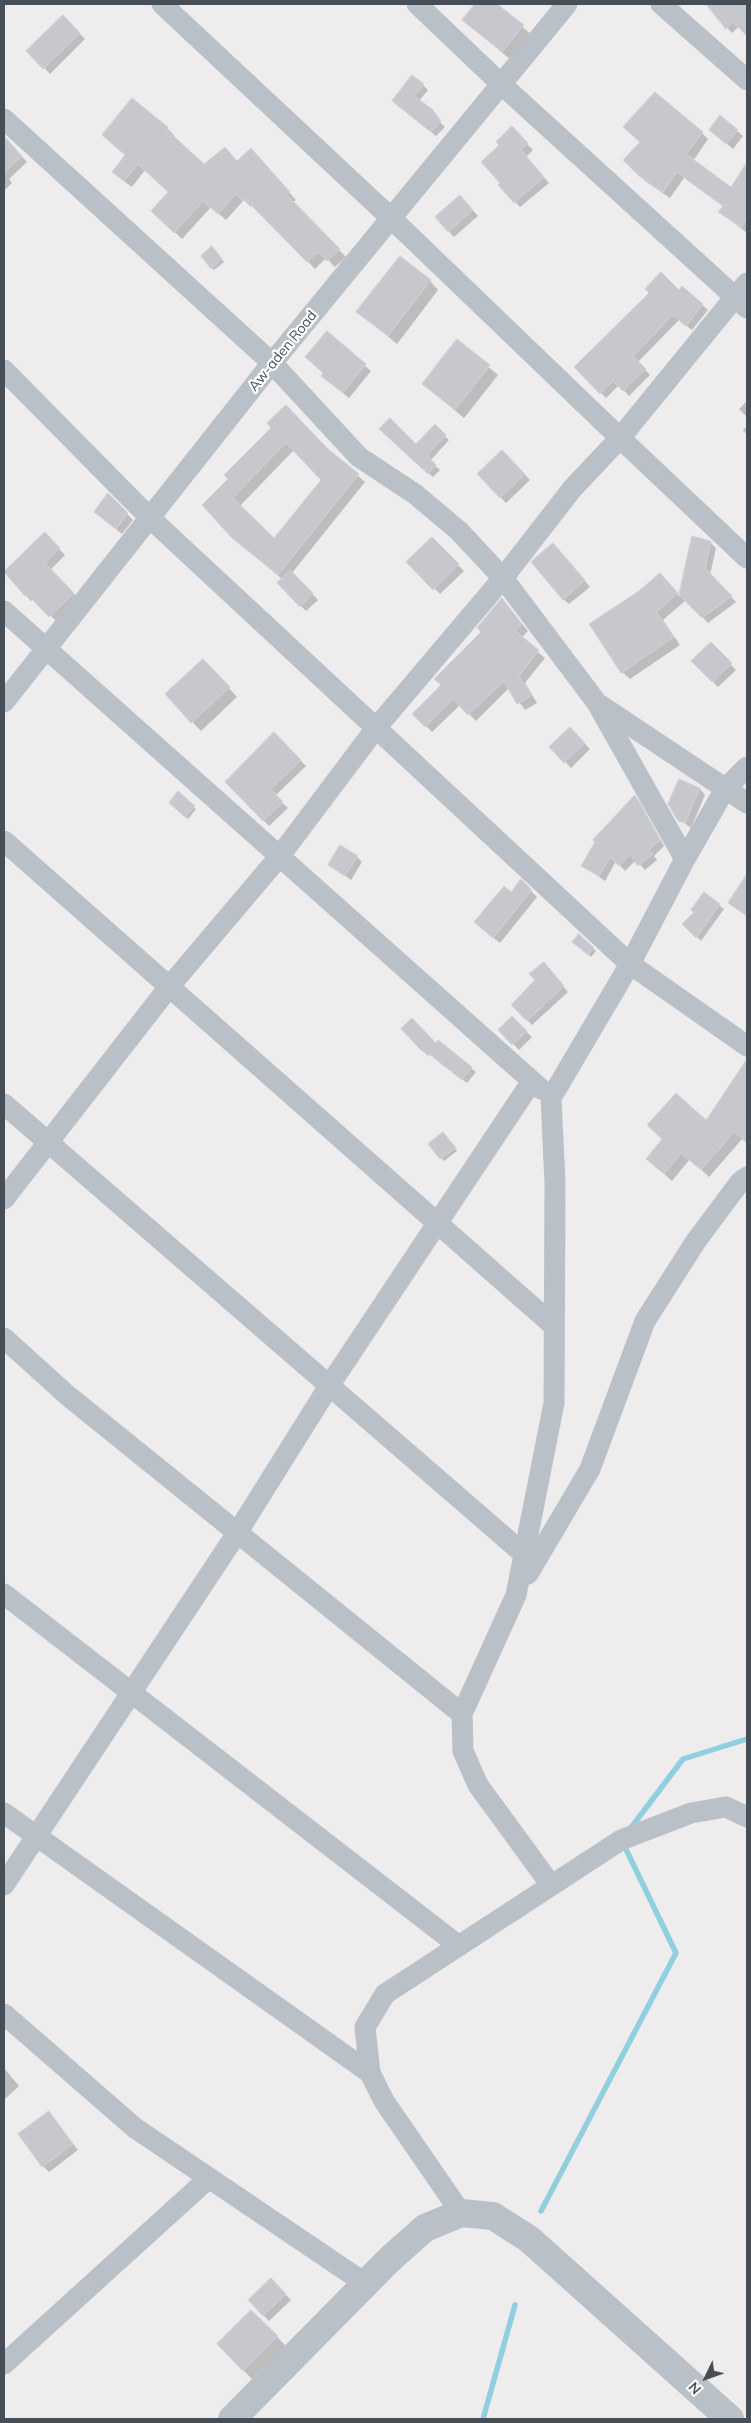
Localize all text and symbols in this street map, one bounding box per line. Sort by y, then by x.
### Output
street label: Aw-aden Road [246,307,320,395]
north arrow [681,2353,731,2403]
text: N [685,2378,705,2398]

